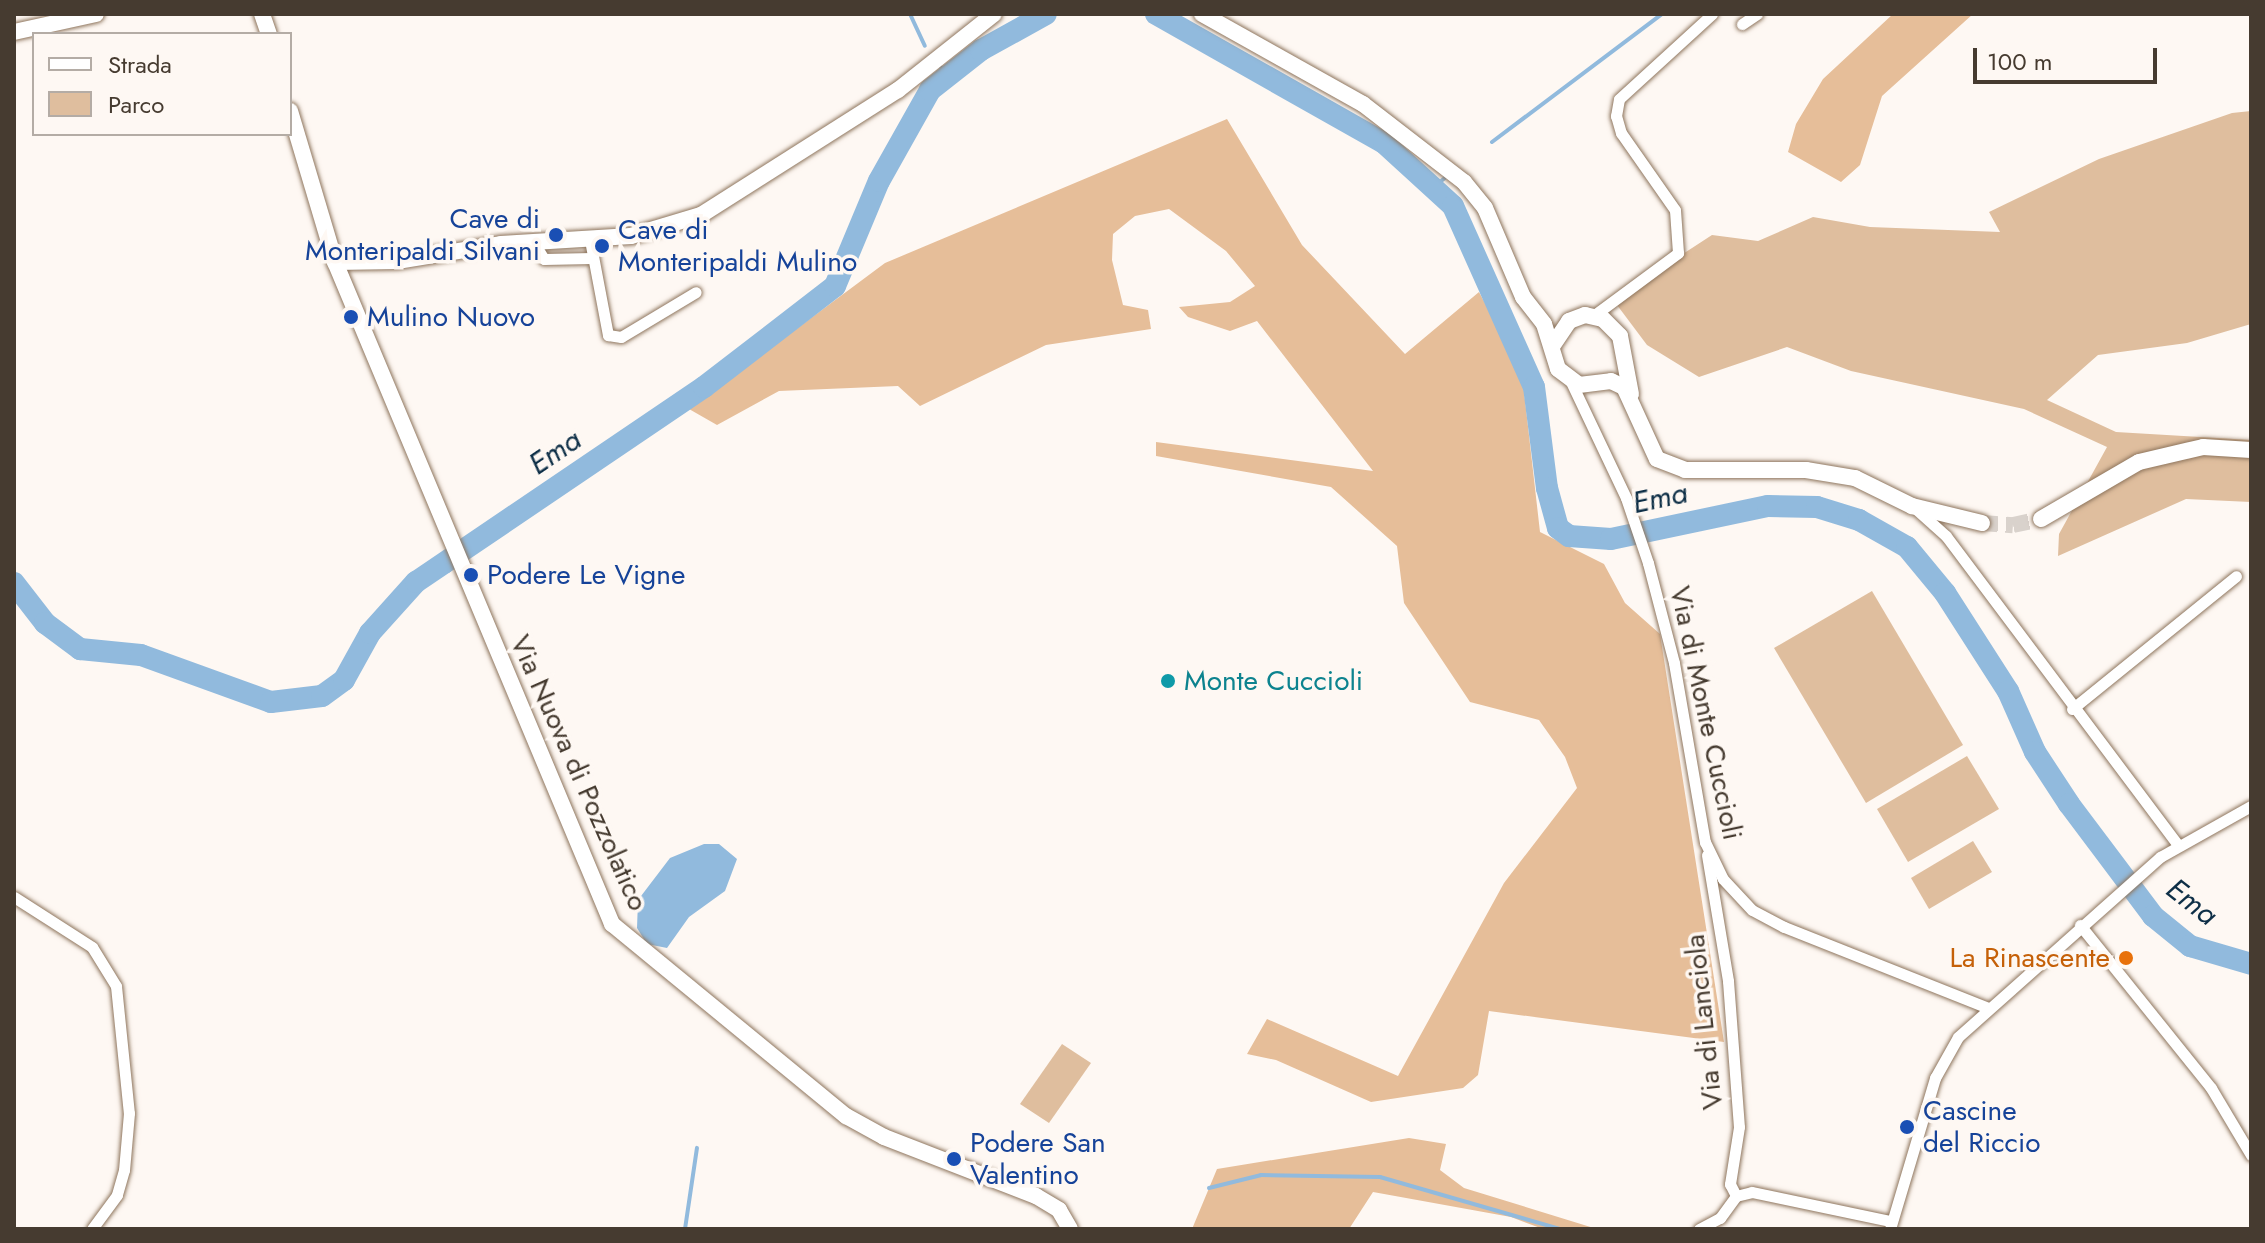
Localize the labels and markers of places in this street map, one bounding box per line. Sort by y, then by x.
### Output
place label: Cave di Monteripaldi Silvani [305,202,540,268]
place label: Cave di Monteripaldi Mulino [618,213,857,279]
marker: Cave di Monteripaldi Silvani [547,226,565,244]
marker: Cave di Monteripaldi Mulino [593,237,611,255]
place label: Mulino Nuovo [367,300,535,334]
marker: Mulino Nuovo [342,308,360,326]
place label: Podere Le Vigne [487,558,685,592]
marker: Podere Le Vigne [462,566,480,584]
place label: Monte Cuccioli [1184,664,1363,698]
marker: Monte Cuccioli [1159,672,1177,690]
place label: La Rinascente [1949,941,2110,975]
marker: La Rinascente [2117,949,2135,967]
place label: Cascine del Riccio [1923,1094,2041,1160]
marker: Cascine del Riccio [1898,1118,1916,1136]
place label: Podere San Valentino [970,1126,1106,1192]
marker: Podere San Valentino [945,1150,963,1168]

